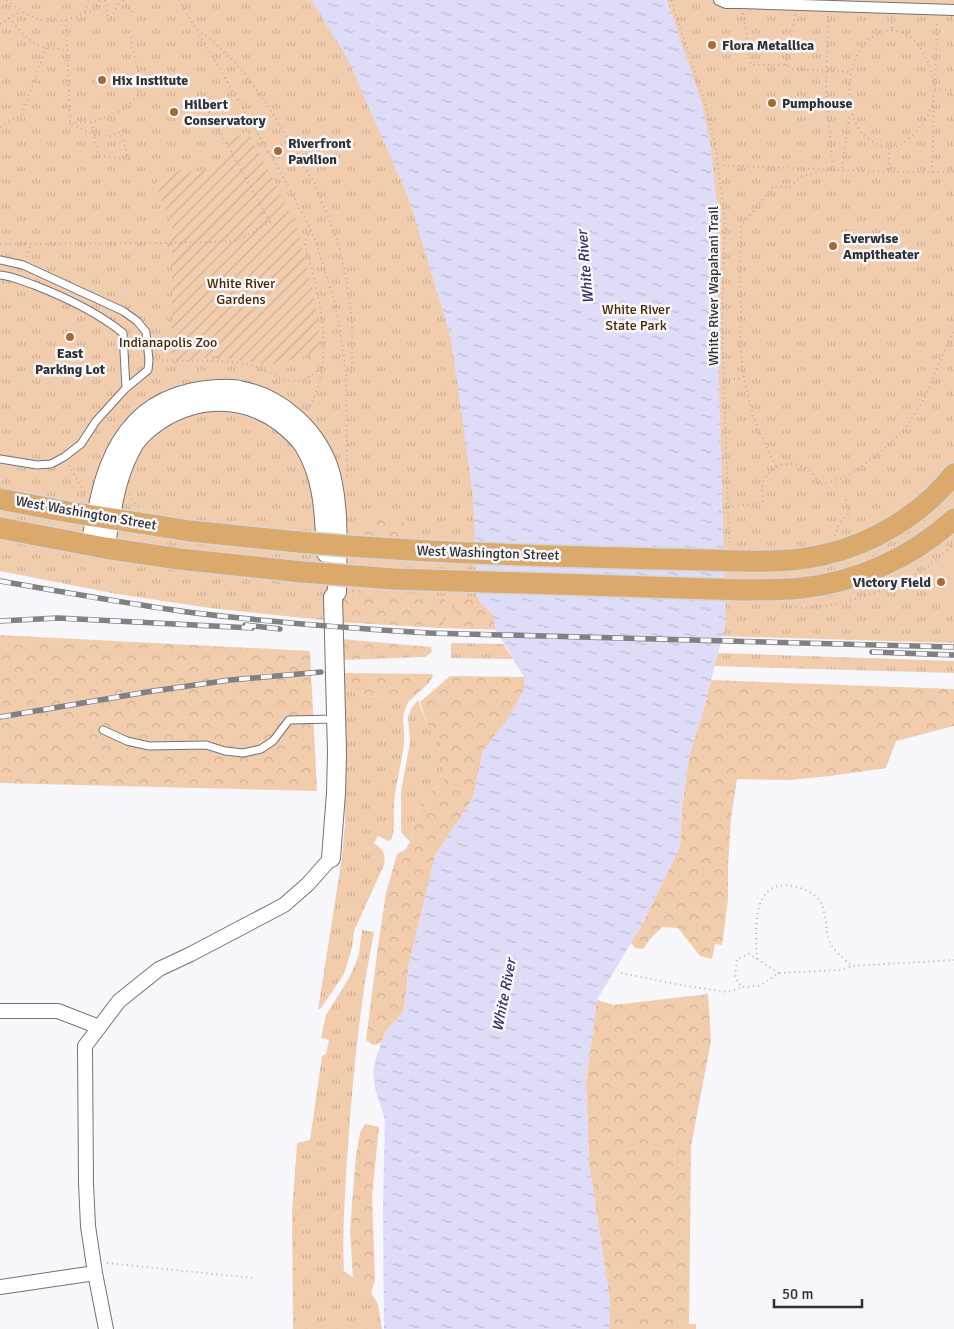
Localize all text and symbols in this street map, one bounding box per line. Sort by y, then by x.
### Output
place label: Flora Metallica [722,37,814,54]
marker: Flora Metallica [706,39,718,51]
place label: Hix Institute [112,72,188,89]
marker: Hix Institute [96,74,108,86]
place label: Pumphouse [782,95,852,112]
place label: Hilbert Conservatory [184,96,266,129]
marker: Pumphouse [766,97,778,109]
marker: Hilbert Conservatory [168,106,180,118]
place label: Riverfront Pavilion [288,135,352,168]
marker: Riverfront Pavilion [272,145,284,157]
street label: White River Wapahani Trail [705,206,722,366]
water label: White River [573,227,597,304]
place label: Everwise Ampitheater [843,230,920,263]
marker: Everwise Ampitheater [827,240,839,252]
park label: White River Gardens [207,275,276,308]
park label: White River State Park [602,301,671,334]
marker: East Parking Lot [64,331,76,343]
park label: Indianapolis Zoo [119,334,217,351]
place label: East Parking Lot [35,345,106,378]
street label: West Washington Street [14,492,158,534]
street label: West Washington Street [416,542,560,564]
place label: Victory Field [853,574,931,591]
marker: Victory Field [935,576,947,588]
water label: White River [488,955,520,1033]
scale bar [774,1276,862,1308]
text: 50 m [782,1285,813,1303]

